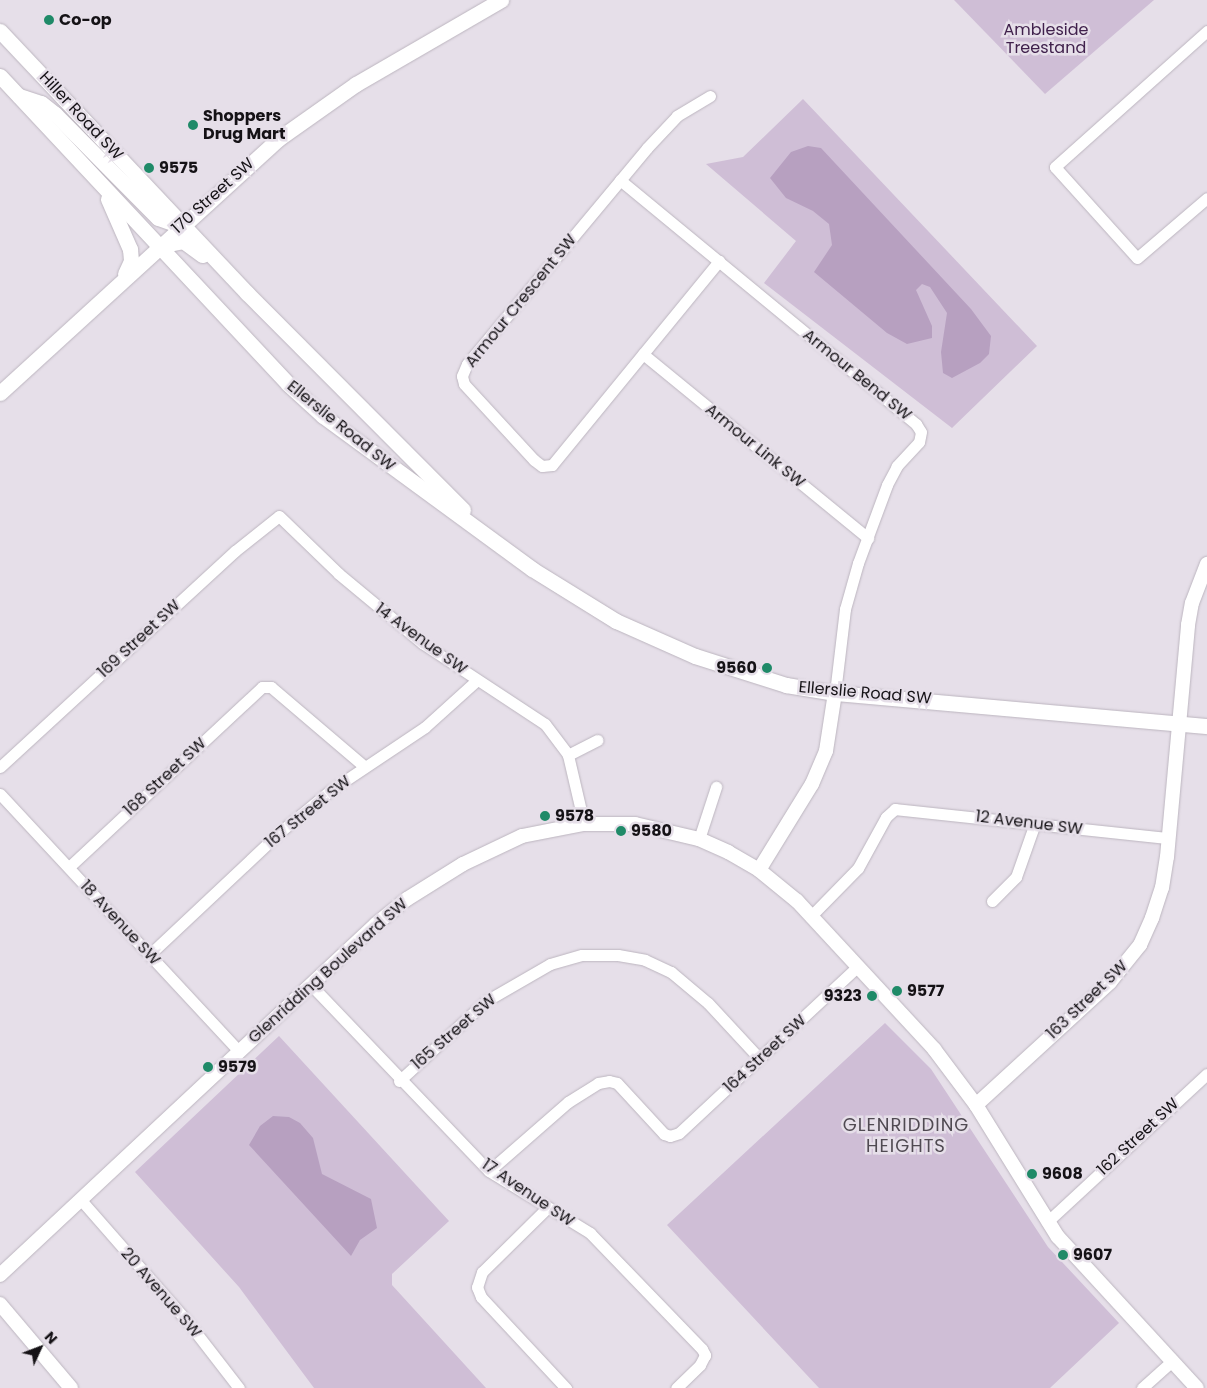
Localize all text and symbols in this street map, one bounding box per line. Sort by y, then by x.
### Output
place label: Co-op [59,10,112,30]
marker: Co-op [43,14,55,26]
park label: Ambleside Treestand [1004,20,1088,58]
street label: Hiller Road SW [35,68,127,164]
place label: Shoppers Drug Mart [203,106,285,144]
marker: Shoppers Drug Mart [187,119,199,131]
street label: 170 Street SW [168,154,258,238]
place label: 9575 [159,158,198,178]
marker: 9575 [143,162,155,174]
street label: Armour Crescent SW [461,231,581,371]
street label: Armour Bend SW [799,325,915,425]
street label: Ellerslie Road SW [283,377,399,475]
street label: Armour Link SW [701,400,809,492]
street label: 169 Street SW [94,596,184,682]
street label: 14 Avenue SW [371,599,471,679]
place label: 9560 [716,658,757,678]
marker: 9560 [761,662,773,674]
street label: Ellerslie Road SW [798,678,932,708]
street label: 168 Street SW [120,734,210,820]
street label: 167 Street SW [261,772,355,852]
place label: 9578 [555,806,594,826]
street label: 12 Avenue SW [974,807,1084,839]
marker: 9578 [539,810,551,822]
place label: 9580 [631,821,672,841]
marker: 9580 [615,825,627,837]
street label: 18 Avenue SW [76,877,164,969]
street label: Glenridding Boulevard SW [245,894,411,1048]
street label: 163 Street SW [1043,957,1131,1043]
place label: 9577 [907,981,944,1001]
marker: 9577 [891,985,903,997]
place label: 9323 [824,986,862,1006]
street label: 165 Street SW [408,990,500,1074]
marker: 9323 [866,990,878,1002]
street label: 164 Street SW [720,1011,810,1097]
place label: 9579 [218,1057,257,1077]
marker: 9579 [202,1061,214,1073]
street label: 162 Street SW [1093,1094,1183,1180]
district label: GLENRIDDING HEIGHTS [841,1115,971,1158]
street label: 17 Avenue SW [478,1155,578,1231]
place label: 9608 [1042,1164,1083,1184]
marker: 9608 [1026,1168,1038,1180]
street label: 20 Avenue SW [117,1244,205,1342]
place label: 9607 [1073,1245,1112,1265]
marker: 9607 [1057,1249,1069,1261]
north arrow [15,1323,65,1373]
text: N [40,1327,62,1348]

